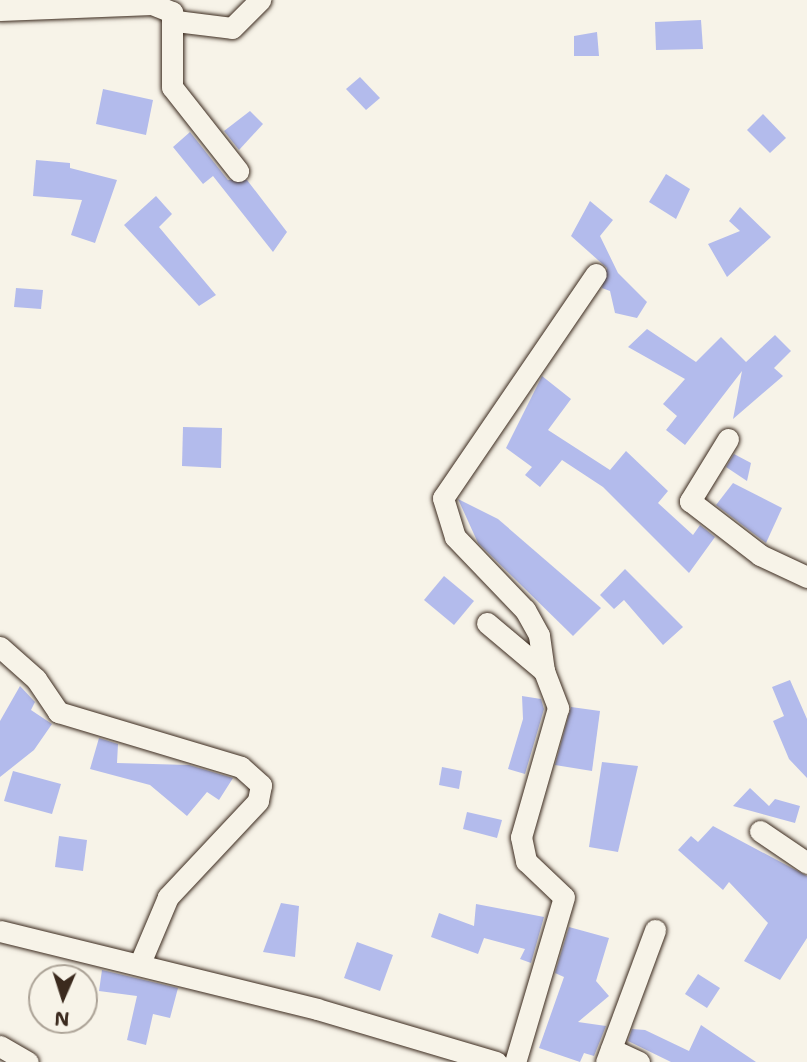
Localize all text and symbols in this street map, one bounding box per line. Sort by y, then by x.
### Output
north arrow [28,964,98,1034]
text: N [54,1006,70,1031]

